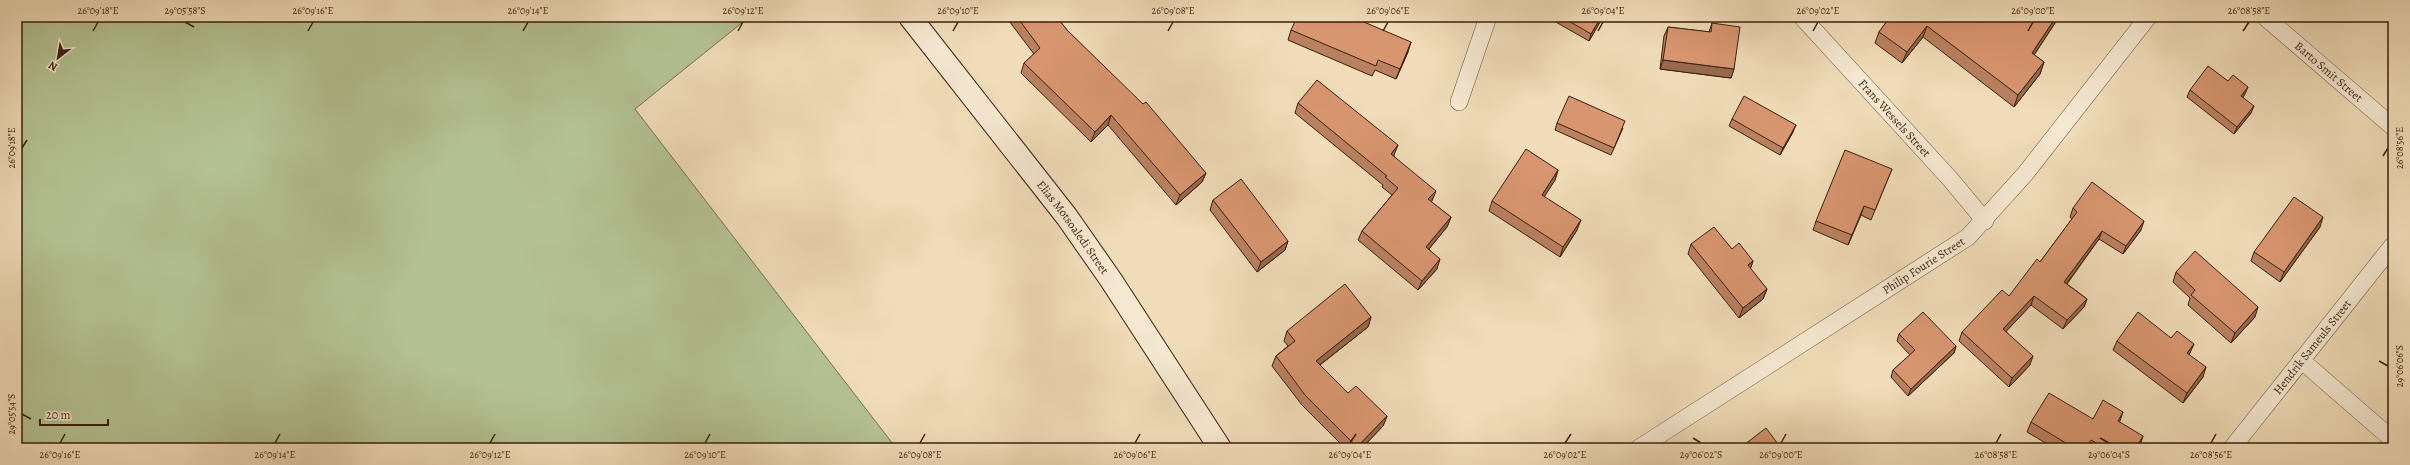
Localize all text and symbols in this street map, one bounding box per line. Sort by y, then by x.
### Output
text: 26°09'18"E [77,4,119,17]
text: 29°05'58"S [164,4,206,17]
text: 26°09'16"E [293,4,334,17]
text: 26°09'14"E [508,4,549,17]
text: 26°09'12"E [722,4,764,17]
text: 26°09'10"E [937,4,979,17]
text: 26°09'08"E [1151,4,1195,17]
text: 26°09'06"E [1367,4,1410,17]
text: 26°09'04"E [1582,4,1624,17]
text: 26°09'02"E [1797,4,1840,17]
text: 26°09'00"E [2011,4,2055,17]
text: 26°08'58"E [2228,4,2270,17]
north arrow [38,38,78,78]
street label: Barto Smit Street [2291,38,2366,106]
text: N [46,58,60,75]
street label: Frans Wessels Street [1855,76,1934,161]
text: 26°09'18"E [5,127,18,169]
text: 26°08'56"E [2393,127,2406,169]
street label: Elias Motsoaledi Street [1033,177,1113,277]
street label: Philip Fourie Street [1879,233,1968,298]
street label: Hendrik Sameuls Street [2270,296,2355,398]
text: 29°06'06"S [2393,345,2406,387]
text: 29°05'54"S [5,394,18,434]
scale bar [40,401,108,427]
text: 20 m [46,407,70,423]
text: 26°09'16"E [40,448,81,461]
text: 26°09'14"E [255,448,296,461]
text: 26°09'12"E [469,448,511,461]
text: 26°09'10"E [684,448,726,461]
text: 26°09'08"E [898,448,942,461]
text: 26°09'06"E [1114,448,1157,461]
text: 26°09'04"E [1329,448,1371,461]
text: 26°09'02"E [1544,448,1587,461]
text: 29°06'02"S [1680,448,1722,461]
text: 26°09'00"E [1759,448,1803,461]
text: 26°08'58"E [1975,448,2017,461]
text: 29°06'04"S [2088,448,2130,461]
text: 26°08'56"E [2190,448,2232,461]

